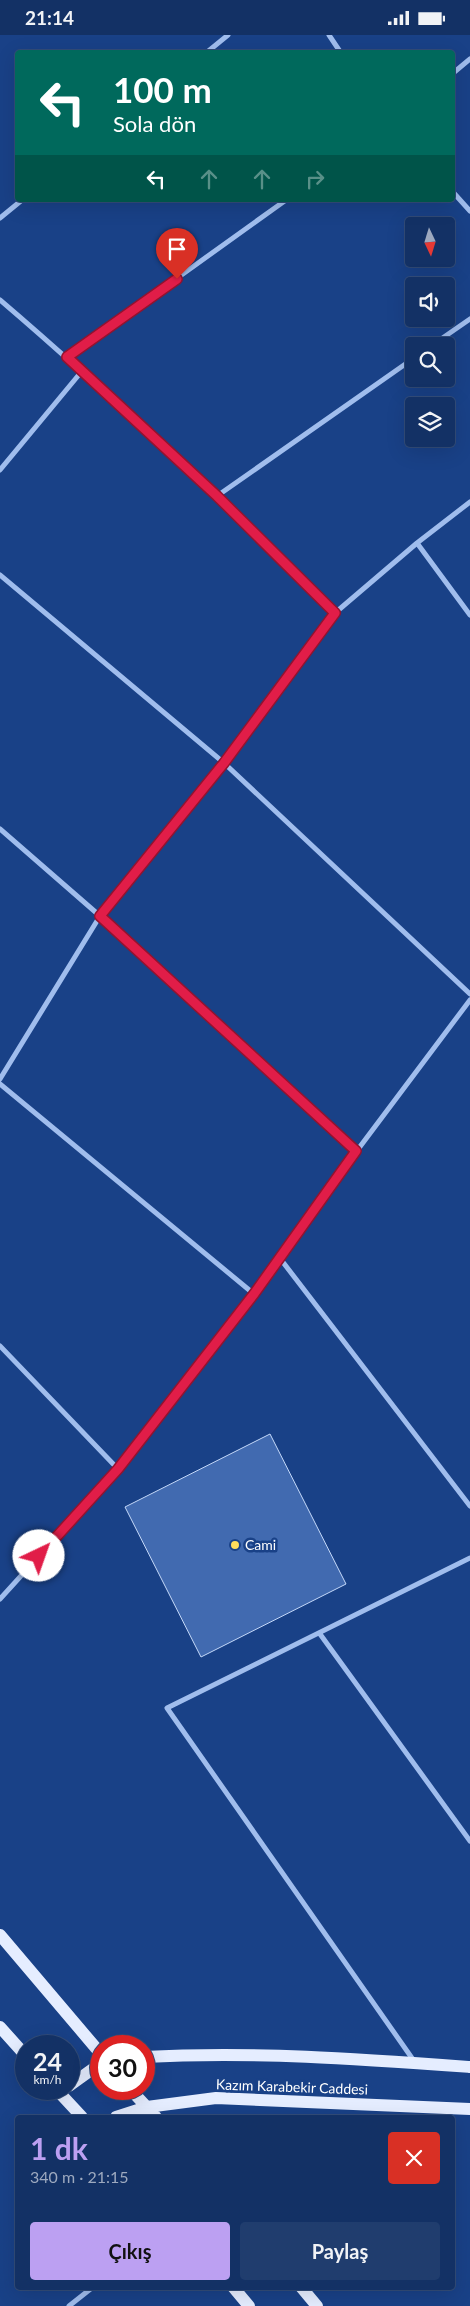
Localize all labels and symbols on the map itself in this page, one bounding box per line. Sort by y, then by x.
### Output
north arrow [405,217,455,267]
pin [156,228,198,279]
position arrow [12.0,1529,64.0,1581]
place label: Cami [245,1536,276,1553]
marker: Cami [229,1539,241,1551]
speed limit sign: 30 [90,2035,155,2100]
street label: Kazım Karabekir Caddesi [216,2075,368,2098]

